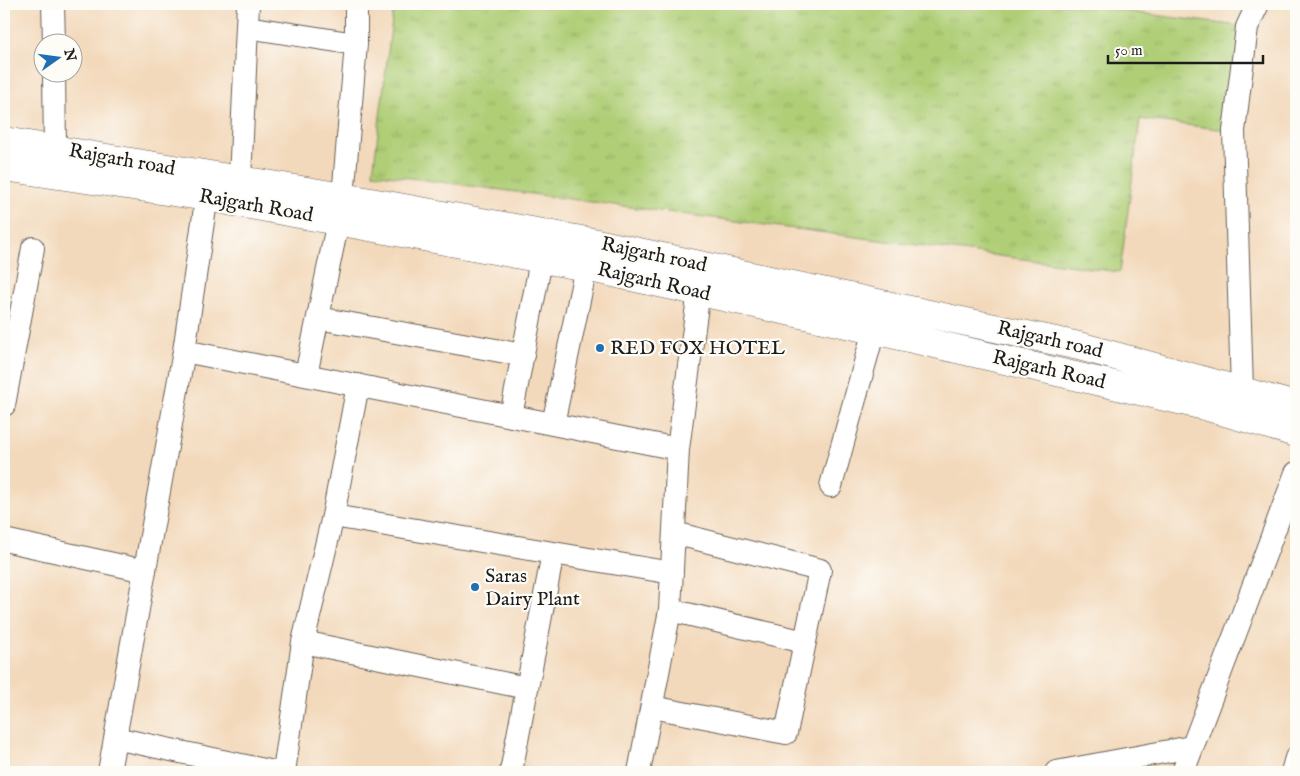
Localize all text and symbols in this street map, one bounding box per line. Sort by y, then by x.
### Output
north arrow [32,32,82,82]
scale bar [1108,32,1262,64]
text: 50 m [1115,41,1143,60]
text: N [59,46,80,63]
street label: Rajgarh road [67,138,178,182]
street label: Rajgarh Road [197,184,315,228]
street label: Rajgarh road [599,232,710,278]
street label: Rajgarh Road [595,257,713,307]
street label: Rajgarh road [995,316,1106,364]
place label: RED FOX HOTEL [610,336,786,361]
marker: RED FOX HOTEL [594,342,606,354]
street label: Rajgarh Road [990,345,1108,395]
place label: Saras Dairy Plant [485,564,580,612]
marker: Saras Dairy Plant [469,581,481,593]

